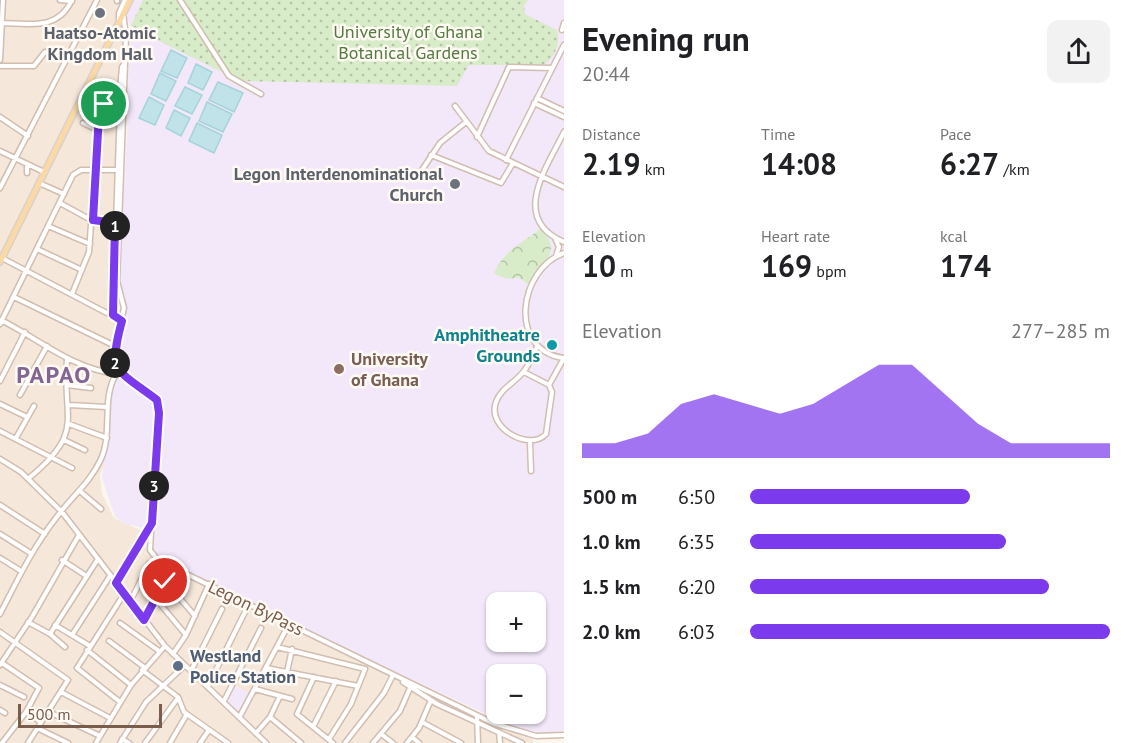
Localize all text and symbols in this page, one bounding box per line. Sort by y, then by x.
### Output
marker: Haatso-Atomic Kingdom Hall [93,6,107,20]
text: Evening run [582,17,750,60]
park label: University of Ghana Botanical Gardens [333,20,483,64]
button: share [1047,20,1110,83]
place label: Haatso-Atomic Kingdom Hall [44,21,156,65]
text: 20:44 [582,61,630,87]
pin [78,78,129,129]
icon: arrive [87,87,120,120]
text: Distance [582,124,641,144]
text: Time [761,124,795,144]
text: Pace [940,124,971,144]
text: 2.19 [582,144,640,183]
text: 14:08 [761,144,837,183]
text: 6:27 [940,144,999,183]
text: km [640,159,665,179]
text: /km [999,159,1030,179]
place label: Legon Interdenominational Church [234,162,444,206]
marker: Legon Interdenominational Church [448,177,462,191]
pin: 1 [100,211,130,241]
text: 1 [110,216,120,236]
text: Elevation [582,226,646,246]
text: Heart rate [761,226,830,246]
text: kcal [940,226,967,246]
text: 10 [582,246,616,285]
text: 169 [761,246,812,285]
text: 174 [940,246,991,285]
text: m [616,261,633,281]
text: bpm [812,261,847,281]
text: Elevation [582,318,662,344]
text: 277–285 m [1011,318,1110,344]
place label: Amphitheatre Grounds [434,323,540,367]
marker: Amphitheatre Grounds [545,338,559,352]
place label: University of Ghana [351,347,428,391]
pin: 2 [100,348,130,378]
text: 2 [110,353,120,373]
district label: PAPAO [16,359,92,390]
marker: University of Ghana [332,362,346,376]
pin: 3 [139,471,169,501]
text: 3 [149,476,159,496]
text: 500 m [582,484,637,510]
text: 6:50 [678,484,715,510]
text: 1.0 km [582,529,641,555]
text: 6:35 [678,529,715,555]
pin [139,555,190,606]
icon: check [148,564,181,597]
text: 1.5 km [582,574,641,600]
text: 6:20 [678,574,715,600]
street label: Legon ByPass [205,575,308,641]
map controls [486,592,546,724]
button: + [486,592,546,652]
text: 2.0 km [582,619,641,645]
text: 6:03 [678,619,715,645]
place label: Westland Police Station [190,644,296,688]
marker: Westland Police Station [171,659,185,673]
button: − [486,664,546,724]
scale bar [18,701,162,728]
text: 500 m [27,704,70,724]

